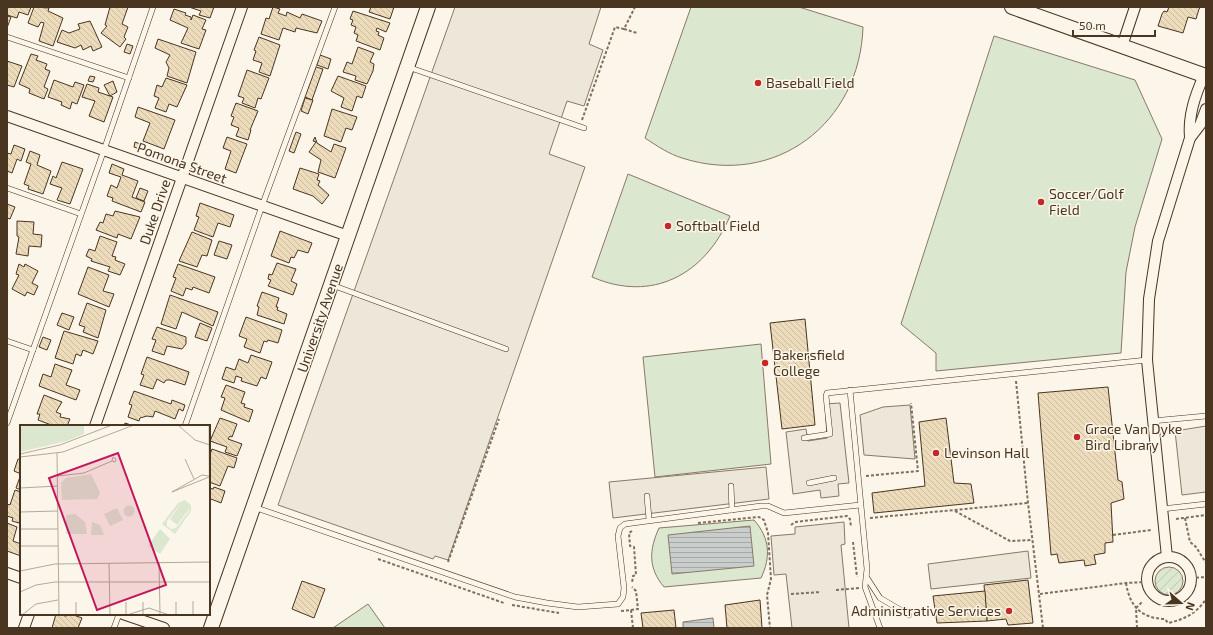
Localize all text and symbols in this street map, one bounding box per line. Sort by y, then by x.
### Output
scale bar [1073,12,1155,38]
text: 50 m [1079,18,1106,32]
place label: Baseball Field [766,74,854,91]
marker: Baseball Field [753,78,763,88]
street label: Pomona Street [135,138,229,187]
street label: Duke Drive [135,177,174,247]
place label: Soccer/Golf Field [1049,185,1124,218]
marker: Soccer/Golf Field [1036,197,1046,207]
place label: Softball Field [676,217,760,234]
marker: Softball Field [663,221,673,231]
street label: University Avenue [293,261,346,375]
place label: Bakersfield College [773,346,845,379]
marker: Bakersfield College [760,358,770,368]
place label: Grace Van Dyke Bird Library [1085,420,1182,453]
inset map [20,425,210,615]
marker: Grace Van Dyke Bird Library [1072,432,1082,442]
place label: Levinson Hall [944,444,1030,461]
marker: Levinson Hall [931,448,941,458]
north arrow [1161,583,1201,623]
text: N [1183,601,1198,613]
place label: Administrative Services [851,602,1001,619]
marker: Administrative Services [1004,606,1014,616]

